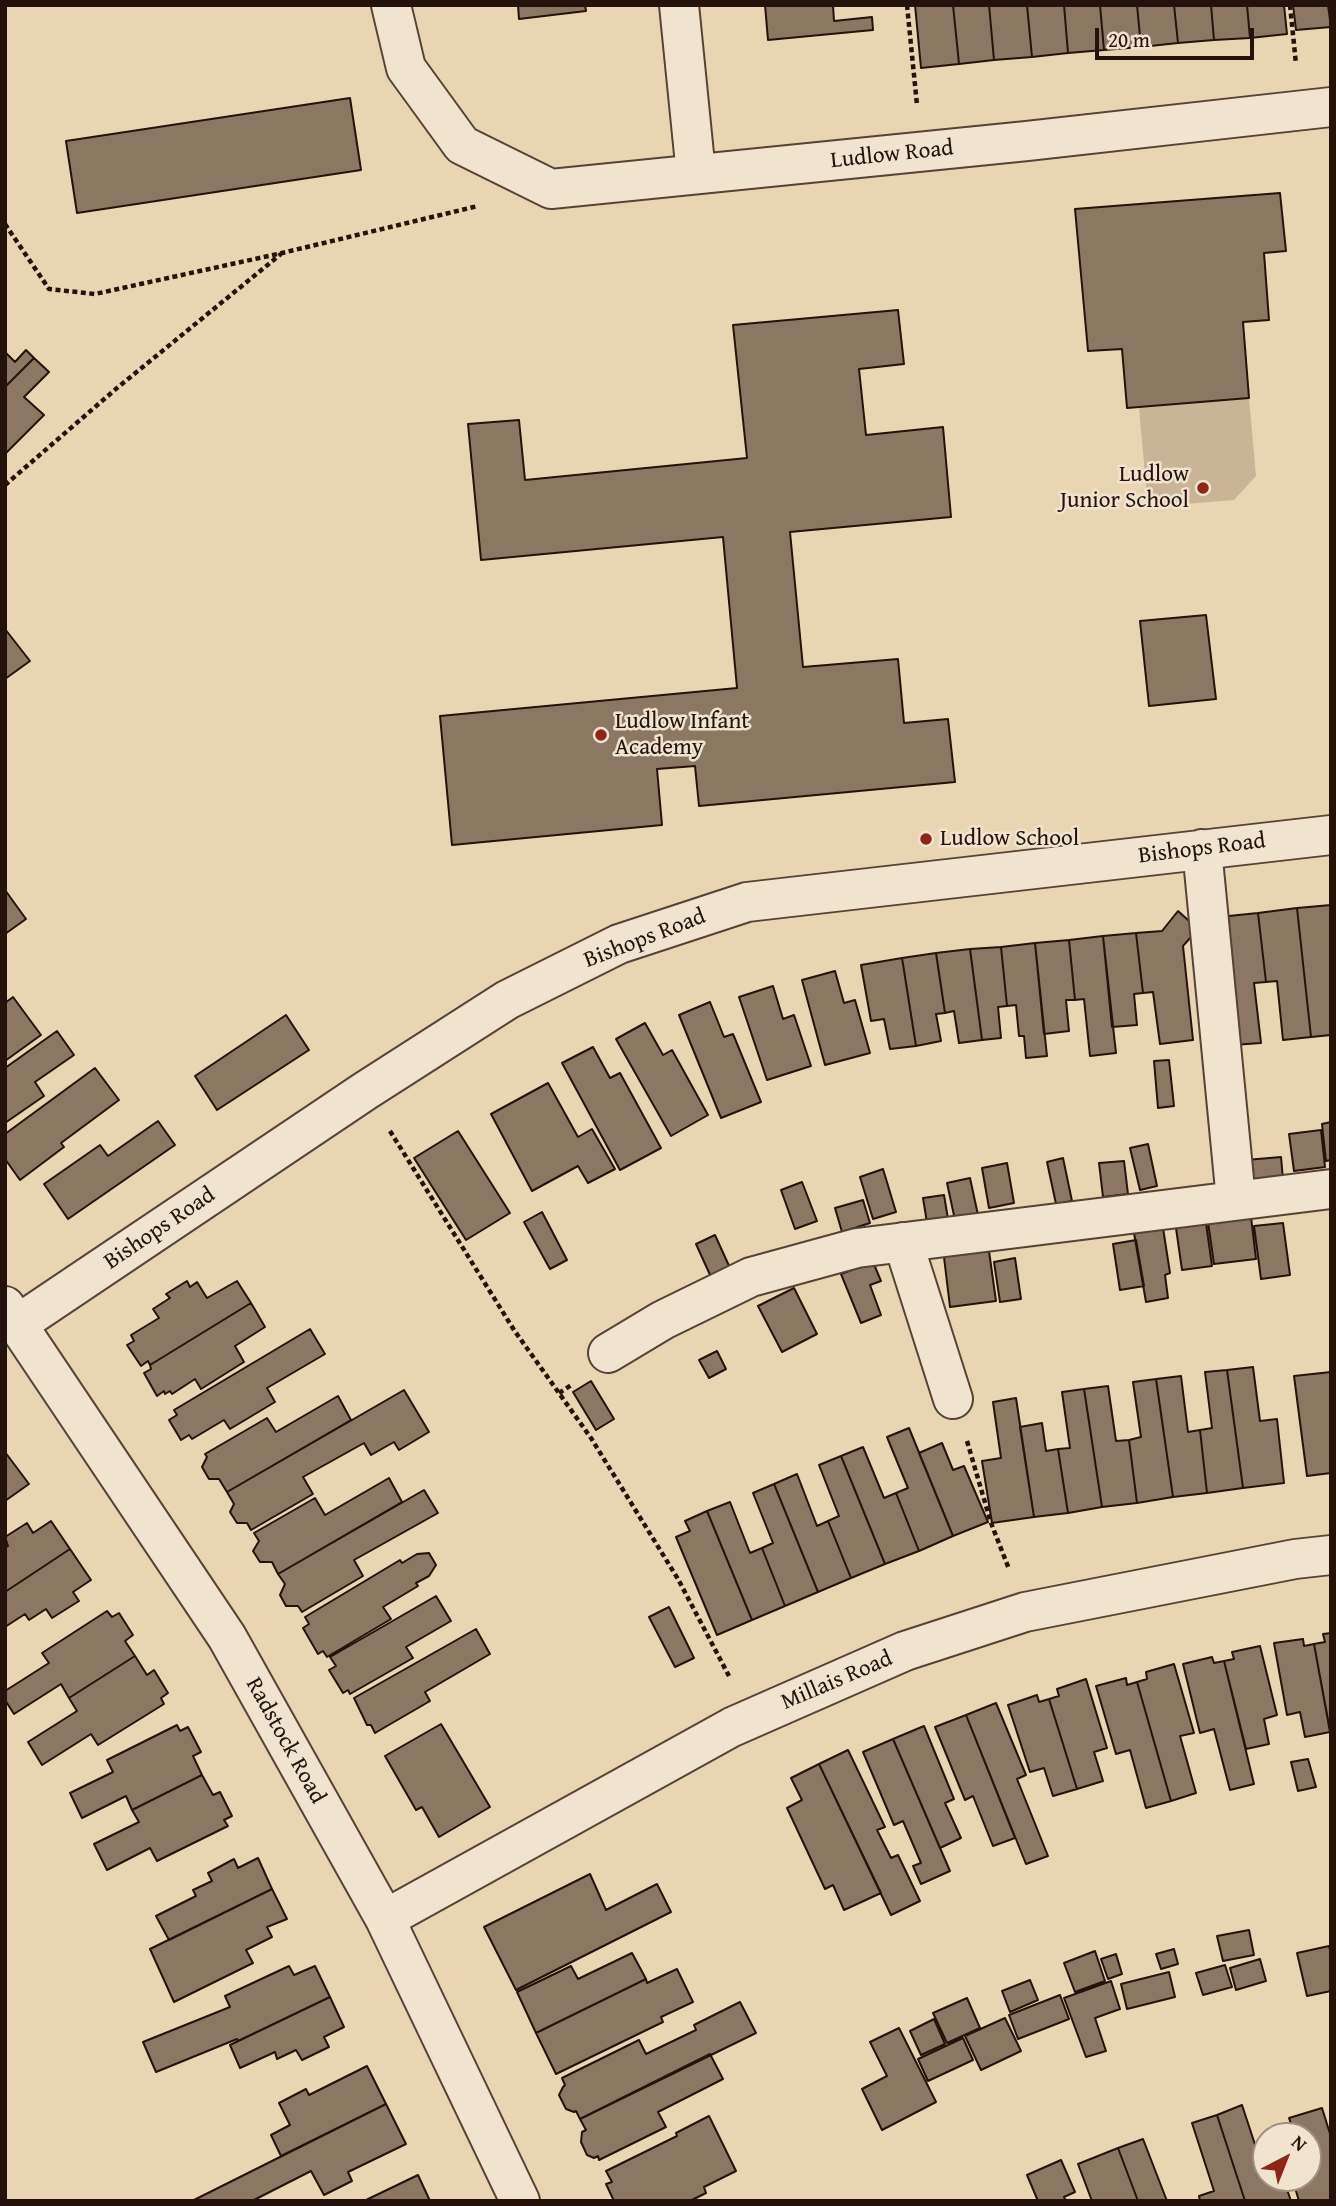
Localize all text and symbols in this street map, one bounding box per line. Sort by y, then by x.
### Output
scale bar [1098,14,1257,58]
text: 20 m [1108,24,1150,55]
street label: Ludlow Road [829,135,955,175]
place label: Ludlow Junior School [1060,461,1189,515]
marker: Ludlow Junior School [1195,480,1211,496]
place label: Ludlow Infant Academy [615,708,749,762]
marker: Ludlow Infant Academy [593,727,609,743]
place label: Ludlow School [940,825,1079,853]
street label: Bishops Road [1137,828,1267,870]
marker: Ludlow School [918,831,934,847]
street label: Bishops Road [580,903,710,975]
street label: Bishops Road [99,1182,221,1276]
street label: Millais Road [777,1645,897,1717]
street label: Radstock Road [239,1673,331,1809]
north arrow [1252,2122,1322,2192]
text: N [1286,2128,1314,2158]

